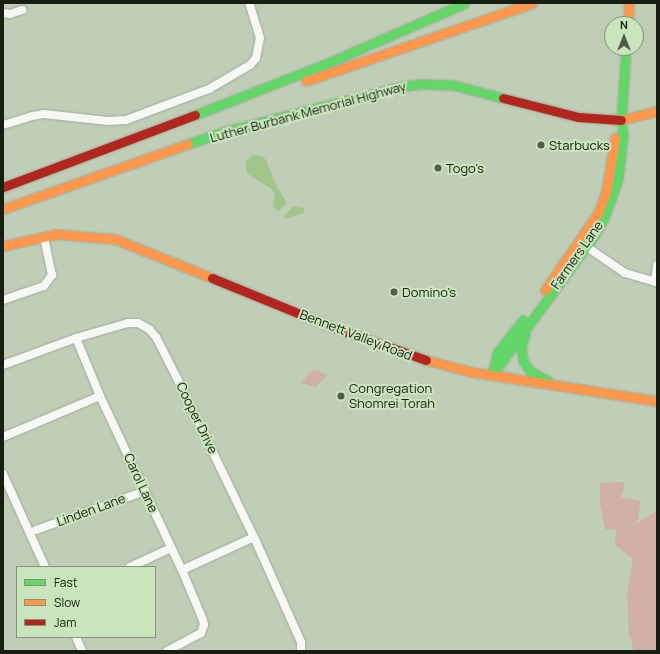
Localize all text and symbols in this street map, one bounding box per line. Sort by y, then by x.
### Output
north arrow [604,16,644,56]
text: N [620,17,628,32]
street label: Luther Burbank Memorial Highway [208,78,408,146]
place label: Starbucks [549,137,610,153]
marker: Starbucks [536,140,546,150]
place label: Togo's [446,160,484,176]
marker: Togo's [433,163,443,173]
street label: Farmers Lane [548,218,606,292]
place label: Domino's [402,284,456,300]
marker: Domino's [389,287,399,297]
street label: Bennett Valley Road [298,306,414,364]
street label: Cooper Drive [173,380,221,456]
place label: Congregation Shomrei Torah [349,381,435,412]
marker: Congregation Shomrei Torah [336,391,346,401]
street label: Carol Lane [121,451,161,515]
street label: Linden Lane [55,490,127,530]
legend [16,566,156,638]
text: Fast [54,574,78,591]
text: Slow [54,594,80,611]
text: Jam [54,614,76,631]

